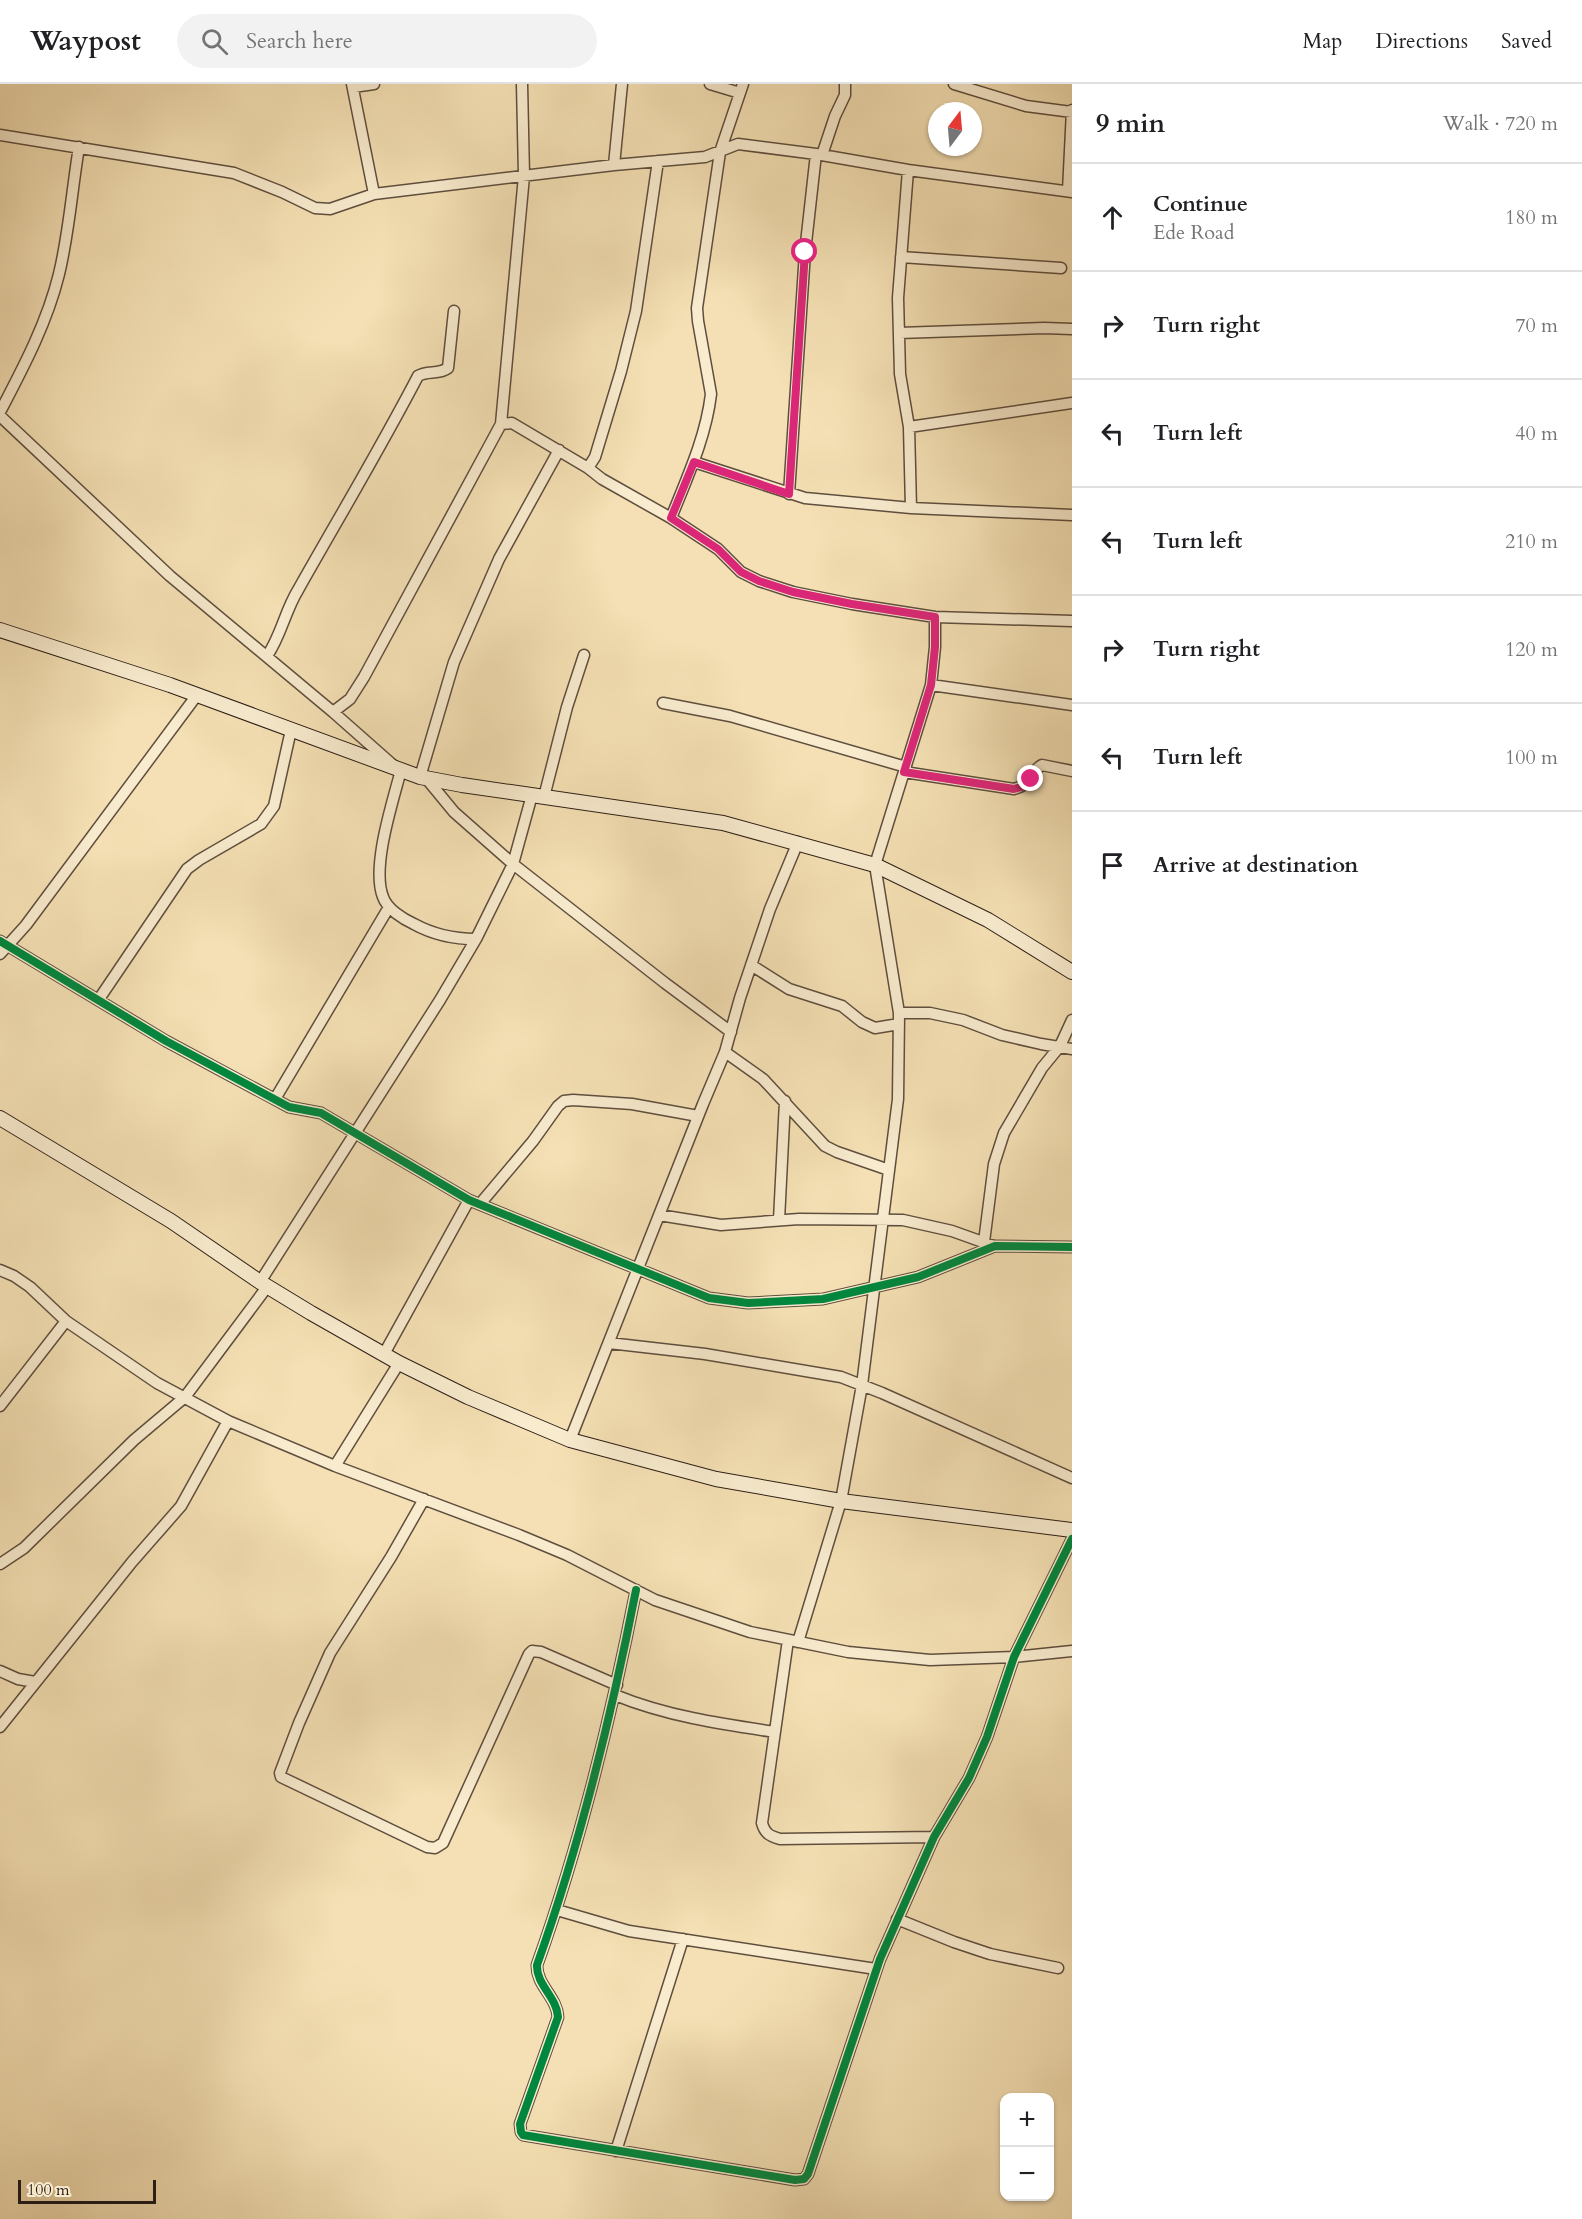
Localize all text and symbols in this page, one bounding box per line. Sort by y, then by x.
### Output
search box [177,14,597,68]
text: Waypost [30,22,141,60]
icon: search [198,25,231,58]
text: Search here [246,26,353,56]
text: Map [1302,27,1342,56]
text: Directions [1375,27,1468,56]
text: Saved [1501,27,1552,56]
north arrow [928,102,982,156]
text: 9 min [1096,106,1165,141]
text: Walk · 720 m [1443,110,1558,137]
text: Continue [1153,189,1248,219]
icon: ahead [1096,201,1129,234]
text: 180 m [1505,204,1558,231]
text: Ede Road [1153,219,1234,246]
route start [791,238,817,264]
icon: right [1096,309,1129,342]
text: Turn right [1153,310,1260,340]
text: 70 m [1515,312,1558,339]
icon: left [1096,417,1129,450]
text: Turn left [1153,418,1242,448]
text: 40 m [1515,420,1558,447]
icon: left [1096,525,1129,558]
text: Turn left [1153,526,1242,556]
text: 210 m [1505,528,1558,555]
icon: right [1096,633,1129,666]
text: Turn right [1153,634,1260,664]
text: 120 m [1505,636,1558,663]
icon: left [1096,741,1129,774]
text: Turn left [1153,742,1242,772]
text: 100 m [1505,744,1558,771]
route end [1017,765,1043,791]
icon: arrive [1096,849,1129,882]
text: Arrive at destination [1153,850,1358,880]
map controls [1000,2093,1054,2201]
button: + [1000,2093,1054,2147]
button: − [1000,2147,1054,2201]
scale bar [18,2177,156,2204]
text: 100 m [27,2179,69,2201]

